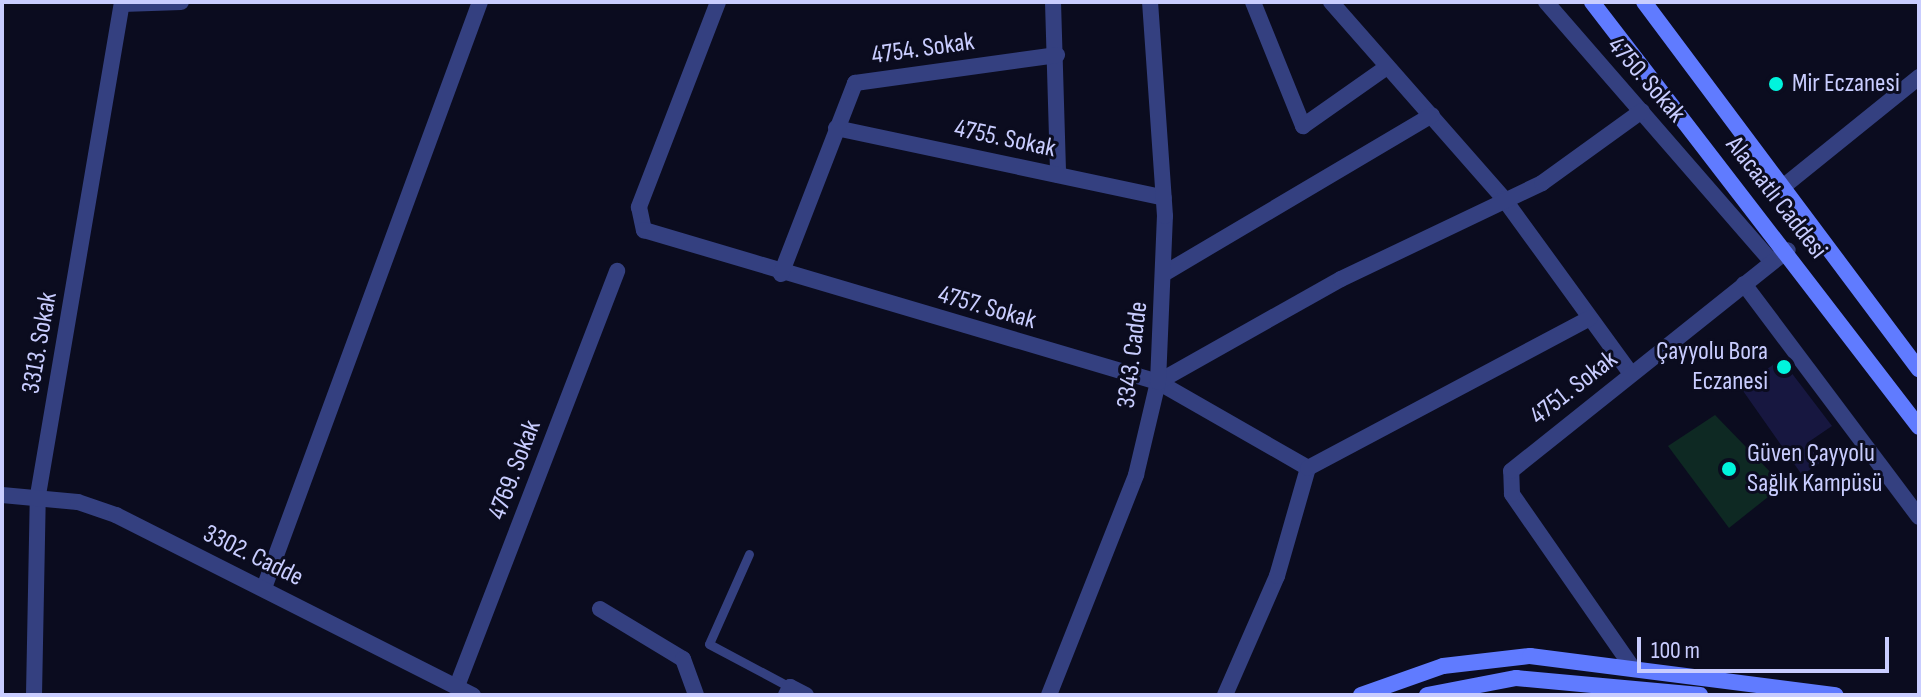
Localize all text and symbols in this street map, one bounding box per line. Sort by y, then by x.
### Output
street label: 4754. Sokak [870,26,976,72]
street label: 4750. Sokak [1600,31,1692,129]
place label: Mir Eczanesi [1792,68,1900,100]
marker: Mir Eczanesi [1767,75,1785,93]
street label: 4755. Sokak [952,113,1058,165]
street label: Alacaatlı Caddesi [1719,131,1833,265]
street label: 4757. Sokak [934,279,1040,337]
street label: 3313. Sokak [16,290,64,396]
street label: 3343. Cadde [1111,300,1155,410]
place label: Çayyolu Bora Eczanesi [1656,336,1768,398]
street label: 4751. Sokak [1524,344,1624,432]
marker: Çayyolu Bora Eczanesi [1775,358,1793,376]
street label: 4769. Sokak [482,416,548,524]
place label: Güven Çayyolu Sağlık Kampüsü [1747,438,1882,500]
marker: Güven Çayyolu Sağlık Kampüsü [1718,458,1740,480]
street label: 3302. Cadde [198,518,308,594]
scale bar [1641,621,1893,671]
text: 100 m [1651,636,1700,665]

